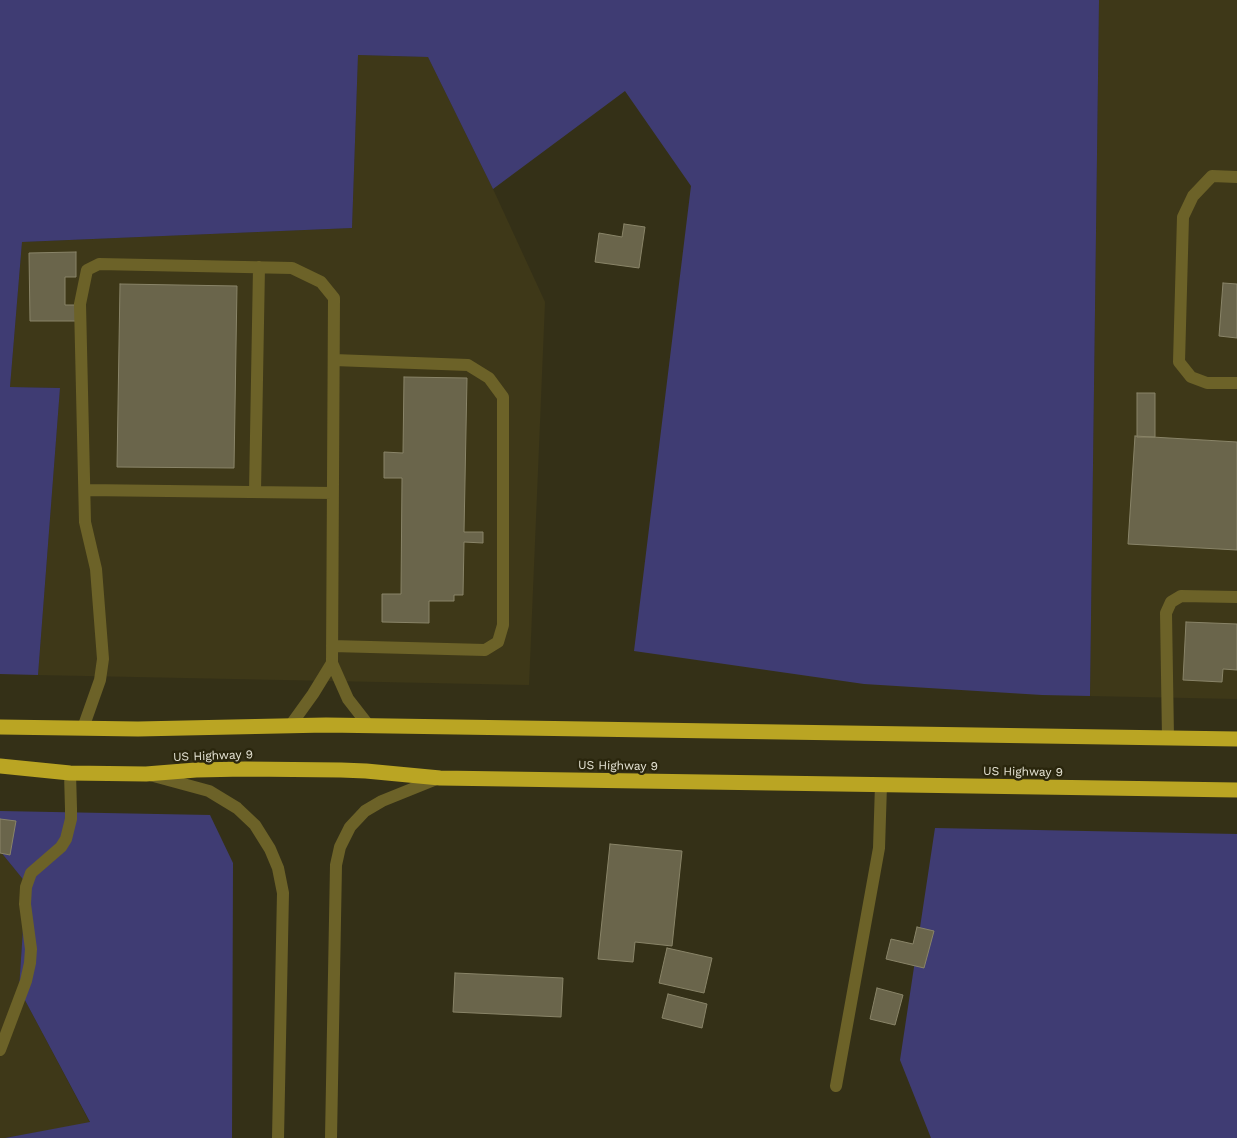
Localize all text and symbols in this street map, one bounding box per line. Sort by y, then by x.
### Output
street label: US Highway 9 [173,747,253,765]
street label: US Highway 9 [578,758,658,774]
street label: US Highway 9 [983,764,1063,780]

